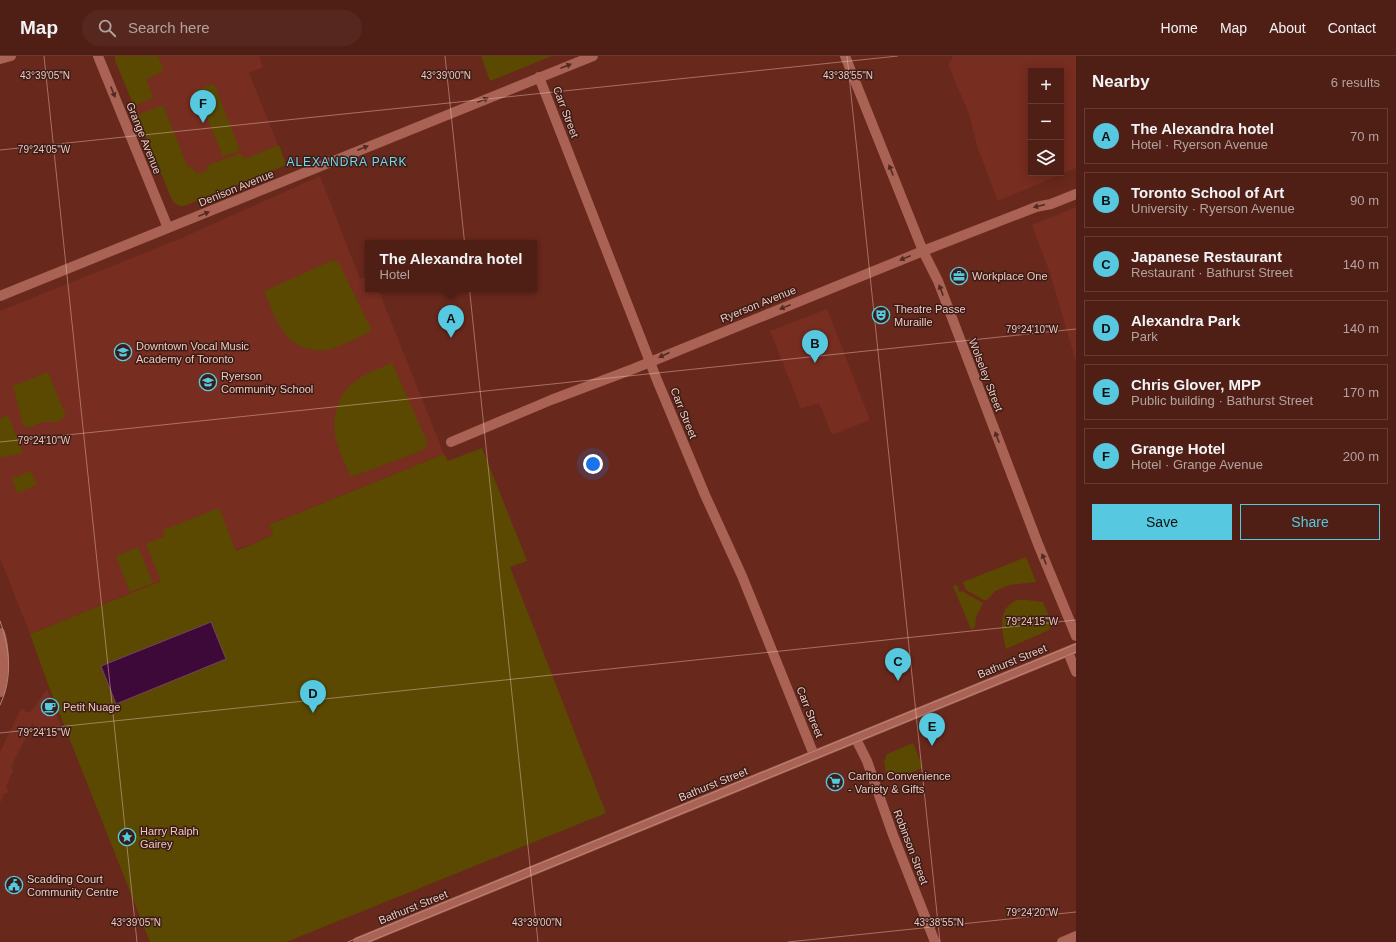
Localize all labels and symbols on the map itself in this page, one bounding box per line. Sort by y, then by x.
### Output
one-way arrow [560,63,572,69]
text: 43°39'05"N [20,70,70,81]
text: 43°39'00"N [421,70,471,81]
text: 43°38'55"N [823,70,873,81]
street label: Carr Street [551,85,581,139]
one-way arrow [110,87,116,98]
pin: F [190,90,216,123]
one-way arrow [478,96,490,102]
street label: Grange Avenue [124,100,164,176]
text: 79°24'05"W [18,144,71,155]
one-way arrow [357,145,369,152]
district label: ALEXANDRA PARK [286,155,408,169]
one-way arrow [887,163,893,175]
street label: Denison Avenue [197,167,275,209]
one-way arrow [1033,204,1046,210]
one-way arrow [198,210,210,216]
one-way arrow [899,256,911,262]
office icon: Workplace One [949,266,969,286]
place label: Workplace One [972,270,1048,282]
street label: Ryerson Avenue [718,283,798,325]
one-way arrow [938,283,944,295]
place label: Theatre Passe Muraille [894,303,966,328]
one-way arrow [778,304,790,310]
pin: A [438,305,464,338]
theatre icon: Theatre Passe Muraille [871,305,891,325]
text: 79°24'10"W [1006,324,1059,335]
pin: B [802,330,828,363]
street label: Wolseley Street [967,337,1005,413]
place label: Downtown Vocal Music Academy of Toronto [136,340,250,365]
school or university icon: Downtown Vocal Music Academy of Toronto [113,342,133,362]
one-way arrow [658,352,670,359]
place label: Ryerson Community School [221,370,313,395]
school or university icon: Ryerson Community School [198,372,218,392]
street label: Carr Street [668,386,700,440]
one-way arrow [994,431,1000,443]
text: 79°24'10"W [18,435,71,446]
your location [583,454,603,474]
one-way arrow [1041,553,1047,564]
text: 79°24'15"W [1006,616,1059,627]
street label: Bathurst Street [976,642,1048,680]
pin: C [885,648,911,681]
pin: D [300,680,326,713]
street label: Carr Street [794,685,826,739]
cafe icon: Petit Nuage [40,697,60,717]
place label: Petit Nuage [63,701,120,713]
pin: E [919,713,945,746]
text: 79°24'15"W [18,727,71,738]
street label: Bathurst Street [677,765,749,803]
place label: Carlton Convenience - Variety & Gifts [848,770,951,795]
supermarket icon: Carlton Convenience - Variety & Gifts [825,772,845,792]
street label: Robinson Street [891,808,931,886]
place label: Harry Ralph Gairey [140,825,199,850]
place icon: Harry Ralph Gairey [117,827,137,847]
place label: Scadding Court Community Centre [27,873,119,898]
public building icon: Scadding Court Community Centre [4,875,24,895]
street label: Bathurst Street [377,888,449,926]
text: 79°24'20"W [1006,907,1059,918]
text: 43°39'05"N [111,917,161,928]
text: 43°39'00"N [512,917,562,928]
text: 43°38'55"N [914,917,964,928]

